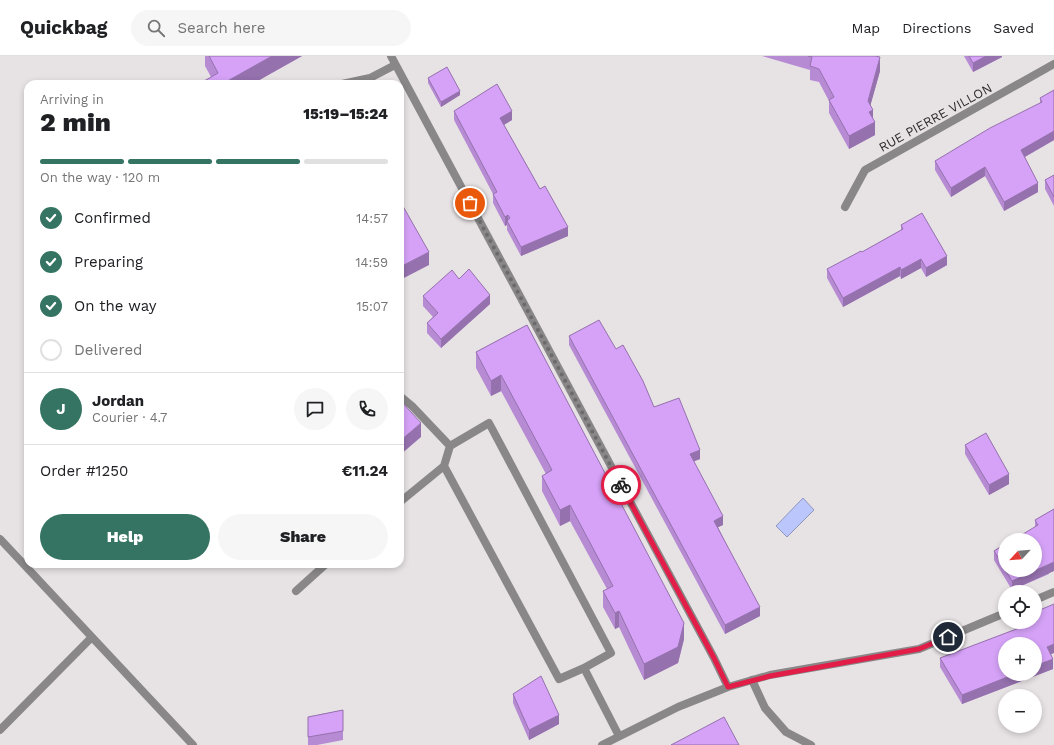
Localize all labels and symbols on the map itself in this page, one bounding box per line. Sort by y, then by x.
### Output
street label: RUE PIERRE VILLON [876,80,994,155]
pin [453,186,487,220]
courier [601,465,641,505]
north arrow [998,533,1042,577]
pin [931,620,965,654]

